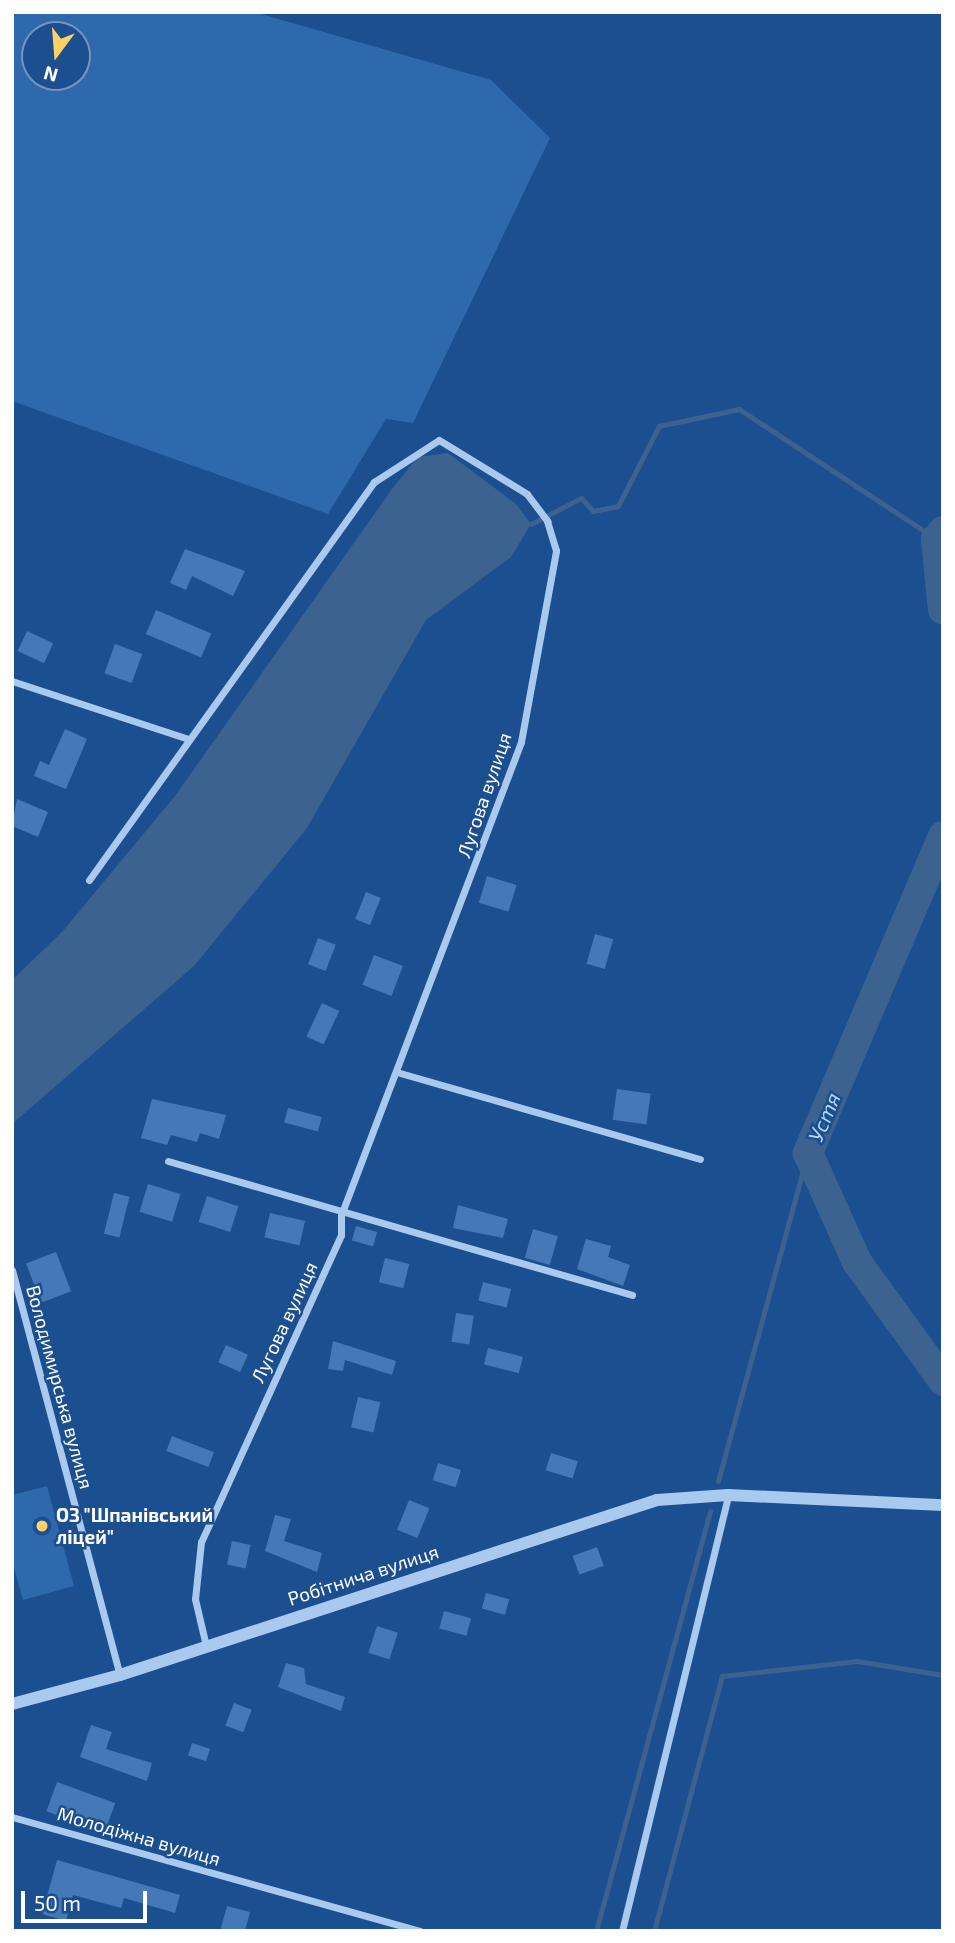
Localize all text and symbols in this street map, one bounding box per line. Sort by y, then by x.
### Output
north arrow [21,21,91,91]
text: N [41,62,60,88]
street label: Лугова вулиця [452,730,516,860]
water label: Устя [802,1089,846,1145]
street label: Лугова вулиця [246,1258,322,1386]
street label: Володимирська вулиця [22,1283,98,1491]
place label: ОЗ "Шпанівський ліцей" [56,1504,213,1548]
marker: ОЗ "Шпанівський ліцей" [34,1518,50,1534]
street label: Робітнича вулиця [285,1540,441,1610]
street label: Молодіжна вулиця [55,1802,223,1870]
scale bar [24,1876,150,1920]
text: 50 m [34,1890,81,1915]

